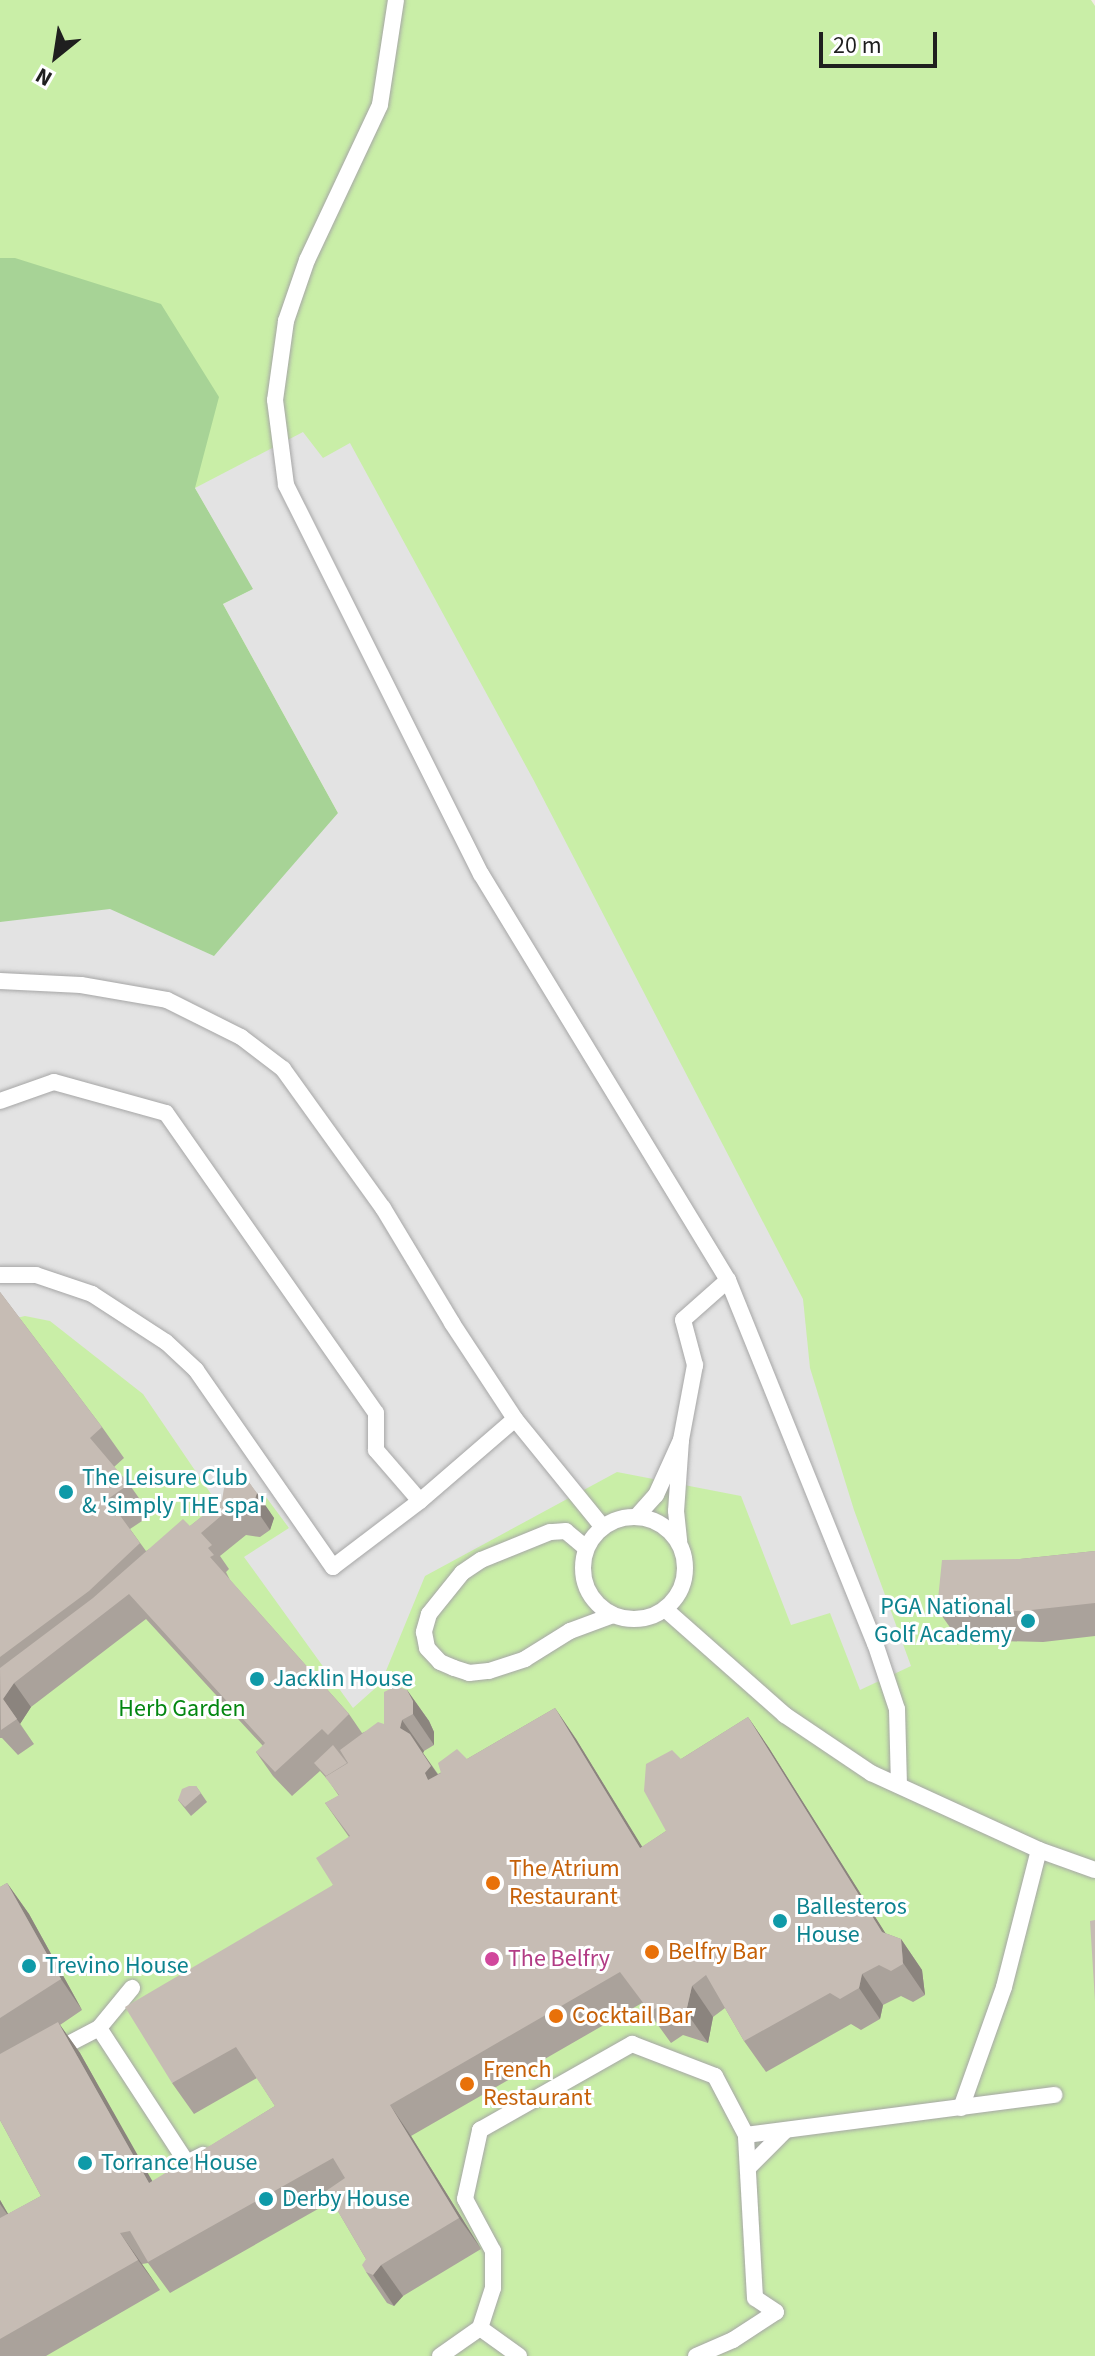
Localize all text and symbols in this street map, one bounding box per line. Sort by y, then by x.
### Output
north arrow [16,16,96,96]
scale bar [823,16,941,66]
text: 20 m [833,28,882,63]
text: N [30,59,58,94]
place label: The Leisure Club & 'simply THE spa' [82,1464,265,1520]
marker: The Leisure Club & 'simply THE spa' [57,1483,75,1501]
place label: PGA National Golf Academy [874,1593,1012,1649]
marker: PGA National Golf Academy [1019,1612,1037,1630]
place label: Jacklin House [273,1665,413,1693]
marker: Jacklin House [248,1670,266,1688]
park label: Herb Garden [118,1695,246,1723]
place label: The Atrium Restaurant [509,1855,620,1911]
marker: The Atrium Restaurant [484,1874,502,1892]
place label: Ballesteros House [796,1893,907,1949]
marker: Ballesteros House [771,1912,789,1930]
place label: Belfry Bar [668,1938,767,1966]
marker: Belfry Bar [643,1943,661,1961]
place label: The Belfry [508,1945,610,1973]
marker: The Belfry [483,1950,501,1968]
place label: Trevino House [45,1952,189,1980]
marker: Trevino House [20,1957,38,1975]
place label: Cocktail Bar [572,2002,692,2030]
marker: Cocktail Bar [547,2007,565,2025]
place label: French Restaurant [483,2056,592,2112]
marker: French Restaurant [458,2075,476,2093]
place label: Torrance House [101,2149,257,2177]
marker: Torrance House [76,2154,94,2172]
place label: Derby House [282,2185,410,2213]
marker: Derby House [257,2190,275,2208]

